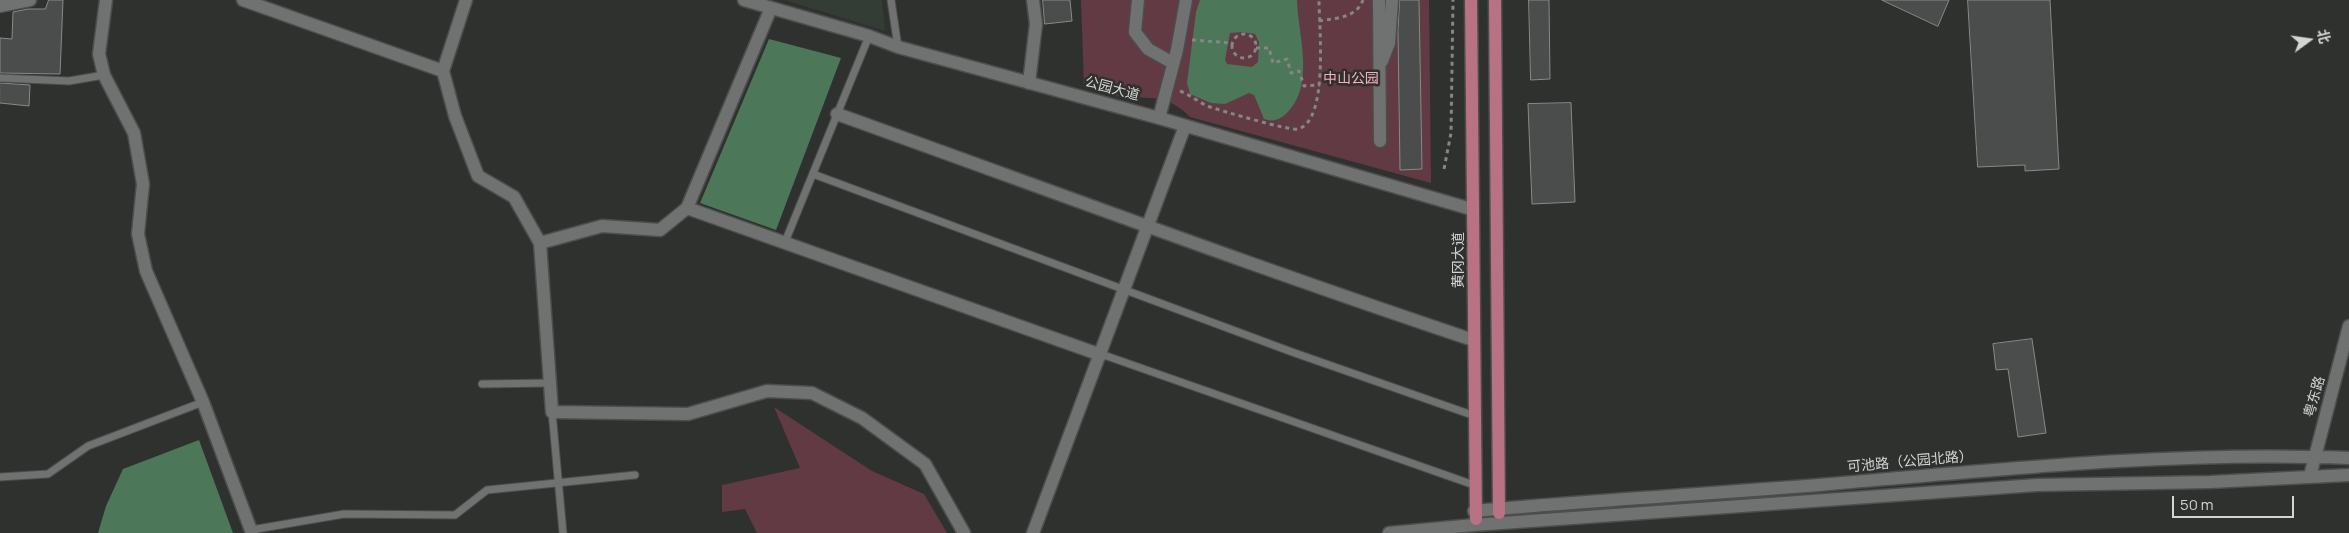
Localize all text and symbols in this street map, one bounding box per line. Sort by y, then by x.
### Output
north arrow [2284,15,2334,65]
text: 北 [2313,27,2335,45]
park label: 中山公园 [1323,71,1379,87]
street label: 公园大道 [1083,74,1141,104]
street label: 黄冈大道 [1451,232,1467,288]
street label: 粤东路 [2301,374,2329,420]
street label: 可池路（公园北路） [1847,448,1973,476]
scale bar [2174,486,2296,518]
text: 50 m [2180,494,2214,515]

